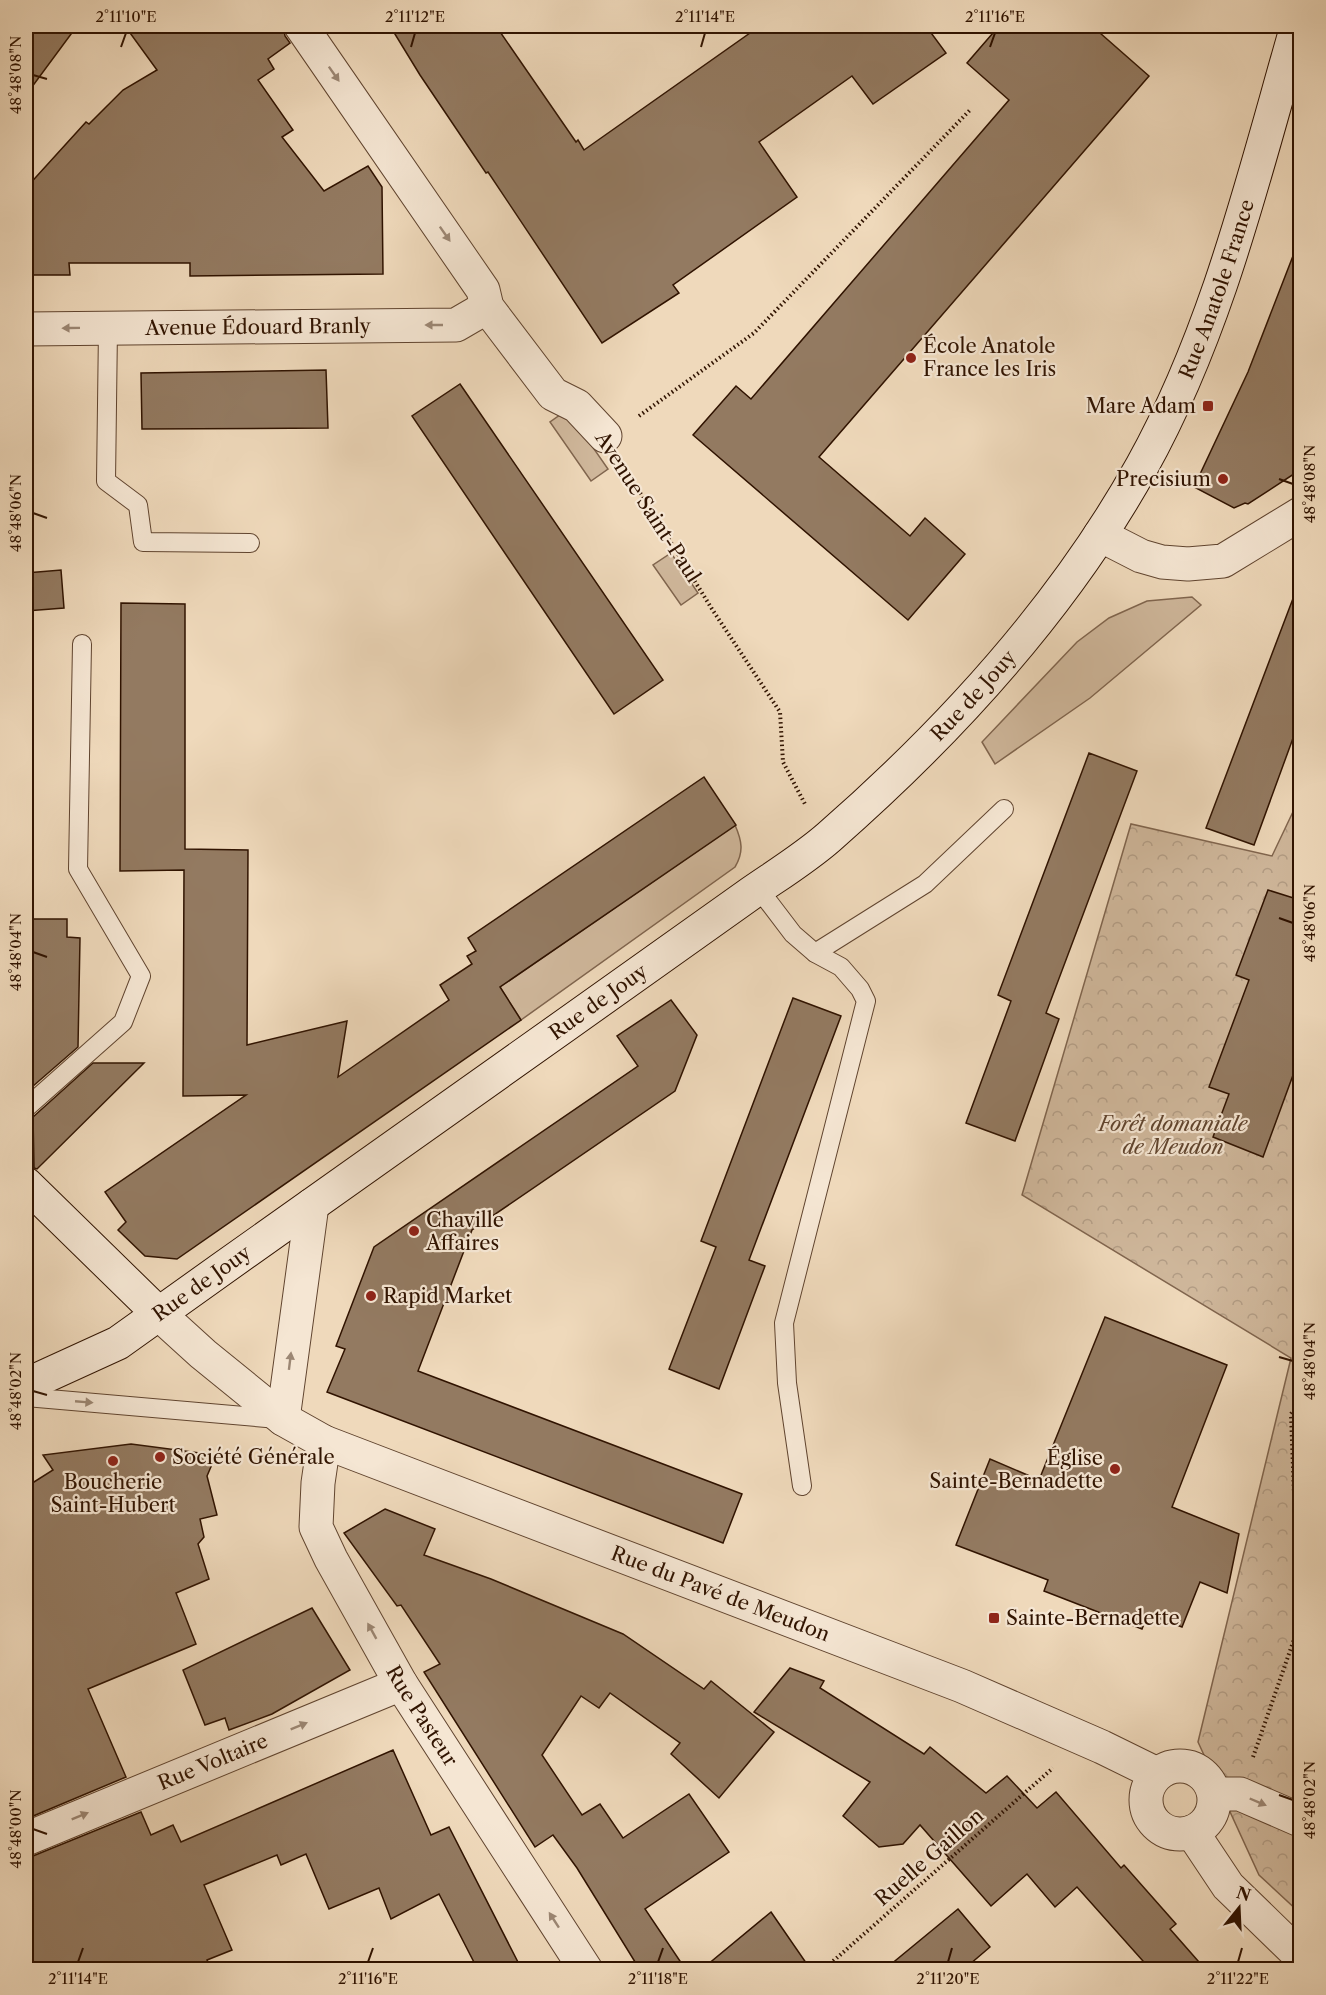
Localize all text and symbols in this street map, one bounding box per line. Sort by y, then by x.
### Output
text: 2°11'10"E [96,7,157,26]
text: 2°11'12"E [385,7,445,26]
text: 2°11'14"E [675,7,735,26]
text: 2°11'16"E [965,7,1025,26]
text: 48°48'08"N [6,36,25,114]
one-way arrow [328,65,340,81]
street label: Rue Anatole France [1174,197,1259,382]
one-way arrow [439,226,450,242]
street label: Avenue Édouard Branly [144,314,372,340]
one-way arrow [424,320,443,330]
one-way arrow [61,323,80,333]
place label: École Anatole France les Iris [923,333,1056,381]
marker: École Anatole France les Iris [904,351,918,365]
place label: Mare Adam [1086,394,1196,418]
marker: Mare Adam [1201,399,1215,413]
street label: Avenue Saint-Paul [590,426,706,587]
text: 48°48'08"N [1300,445,1319,523]
place label: Precisium [1116,467,1211,491]
marker: Precisium [1216,472,1230,486]
text: 48°48'06"N [6,474,25,552]
street label: Rue de Jouy [926,645,1021,746]
text: 48°48'06"N [1300,884,1319,962]
text: 48°48'04"N [6,913,25,991]
street label: Rue de Jouy [544,958,652,1045]
park label: Forêt domaniale de Meudon [1097,1112,1249,1159]
place label: Chaville Affaires [425,1208,504,1255]
marker: Chaville Affaires [407,1224,421,1238]
street label: Rue de Jouy [148,1240,256,1326]
place label: Rapid Market [383,1284,512,1308]
marker: Rapid Market [364,1289,378,1303]
text: 48°48'04"N [1300,1322,1319,1400]
text: 48°48'02"N [6,1352,25,1430]
one-way arrow [286,1352,295,1371]
one-way arrow [74,1397,93,1407]
place label: Société Générale [172,1445,335,1469]
place label: Église Sainte-Bernadette [929,1445,1103,1493]
marker: Société Générale [153,1450,167,1464]
marker: Boucherie Saint-Hubert [106,1454,120,1468]
marker: Église Sainte-Bernadette [1108,1462,1122,1476]
place label: Boucherie Saint-Hubert [51,1470,175,1517]
street label: Rue du Pavé de Meudon [608,1541,834,1646]
place label: Sainte-Bernadette [1006,1606,1180,1630]
marker: Sainte-Bernadette [987,1611,1001,1625]
one-way arrow [367,1622,377,1639]
street label: Rue Pasteur [381,1661,463,1771]
one-way arrow [290,1721,308,1731]
street label: Rue Voltaire [154,1728,271,1795]
text: 48°48'02"N [1300,1761,1319,1839]
text: 48°48'00"N [6,1789,25,1869]
one-way arrow [1250,1797,1268,1807]
street label: Ruelle Gaillon [870,1803,989,1911]
one-way arrow [71,1811,89,1821]
north arrow [1209,1878,1269,1938]
text: N [1234,1882,1253,1905]
one-way arrow [549,1912,560,1929]
text: 2°11'14"E [48,1969,108,1988]
text: 2°11'16"E [338,1969,398,1988]
text: 2°11'18"E [628,1969,688,1988]
text: 2°11'20"E [916,1969,980,1988]
text: 2°11'22"E [1207,1969,1269,1988]

